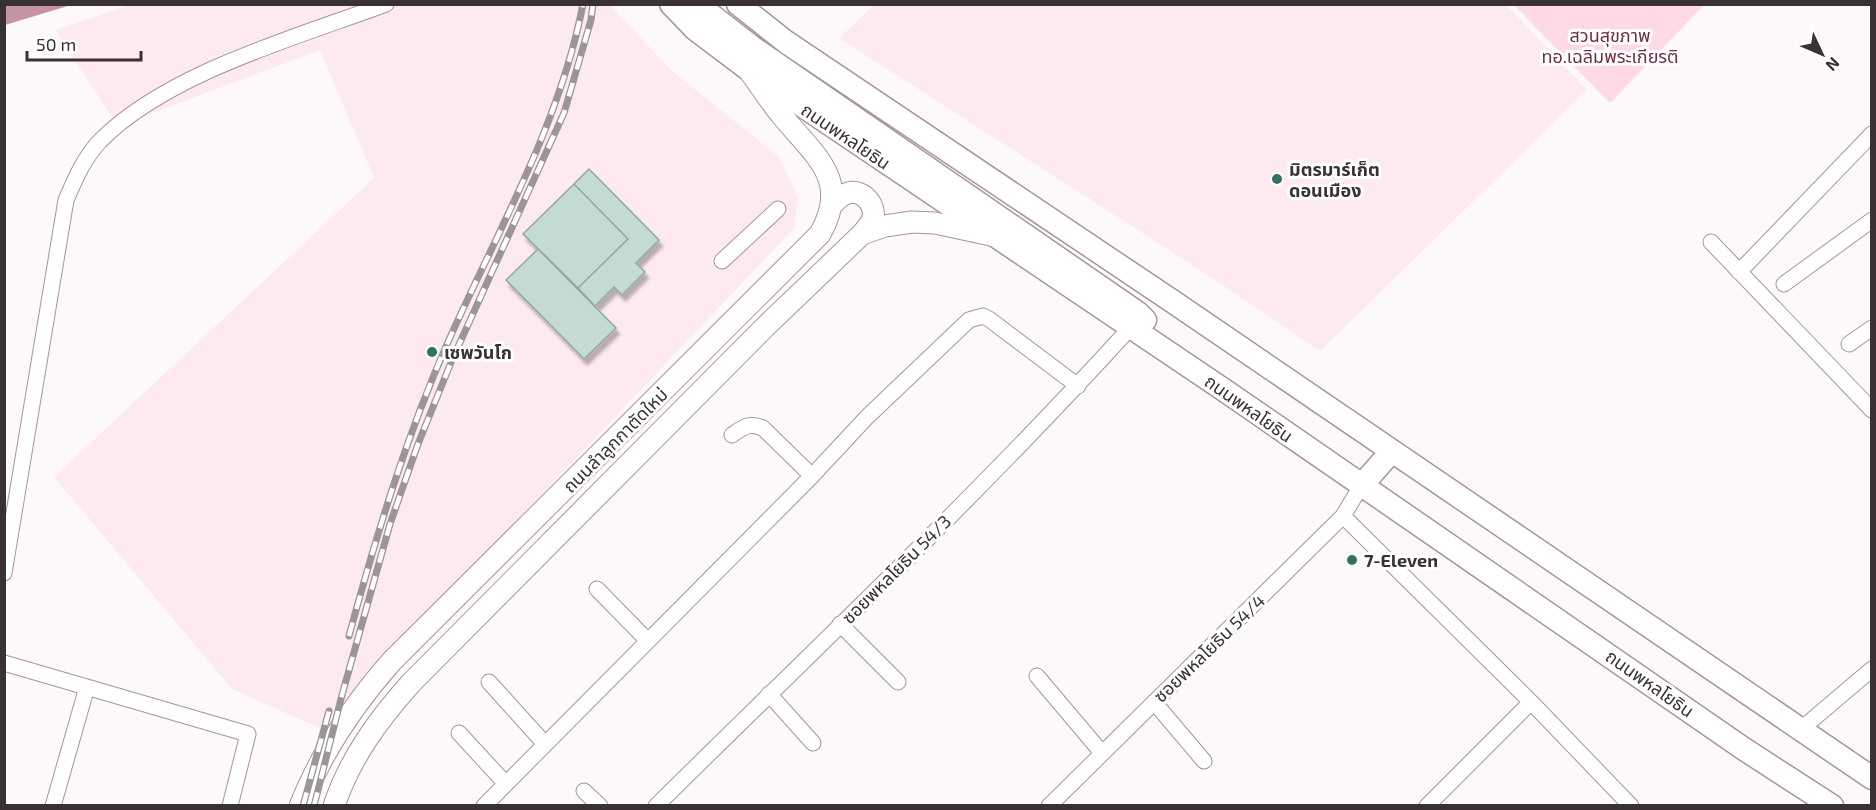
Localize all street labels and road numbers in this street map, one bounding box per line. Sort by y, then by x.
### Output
street label: ถนนพหลโยธิน [797,98,895,174]
street label: ถนนพหลโยธิน [1201,370,1297,446]
street label: ถนนลำลูกกาตัดใหม่ [558,383,673,498]
street label: ซอยพหลโยธิน 54/3 [837,510,955,628]
street label: ซอยพหลโยธิน 54/4 [1149,589,1269,707]
street label: ถนนพหลโยธิน [1602,645,1698,721]

